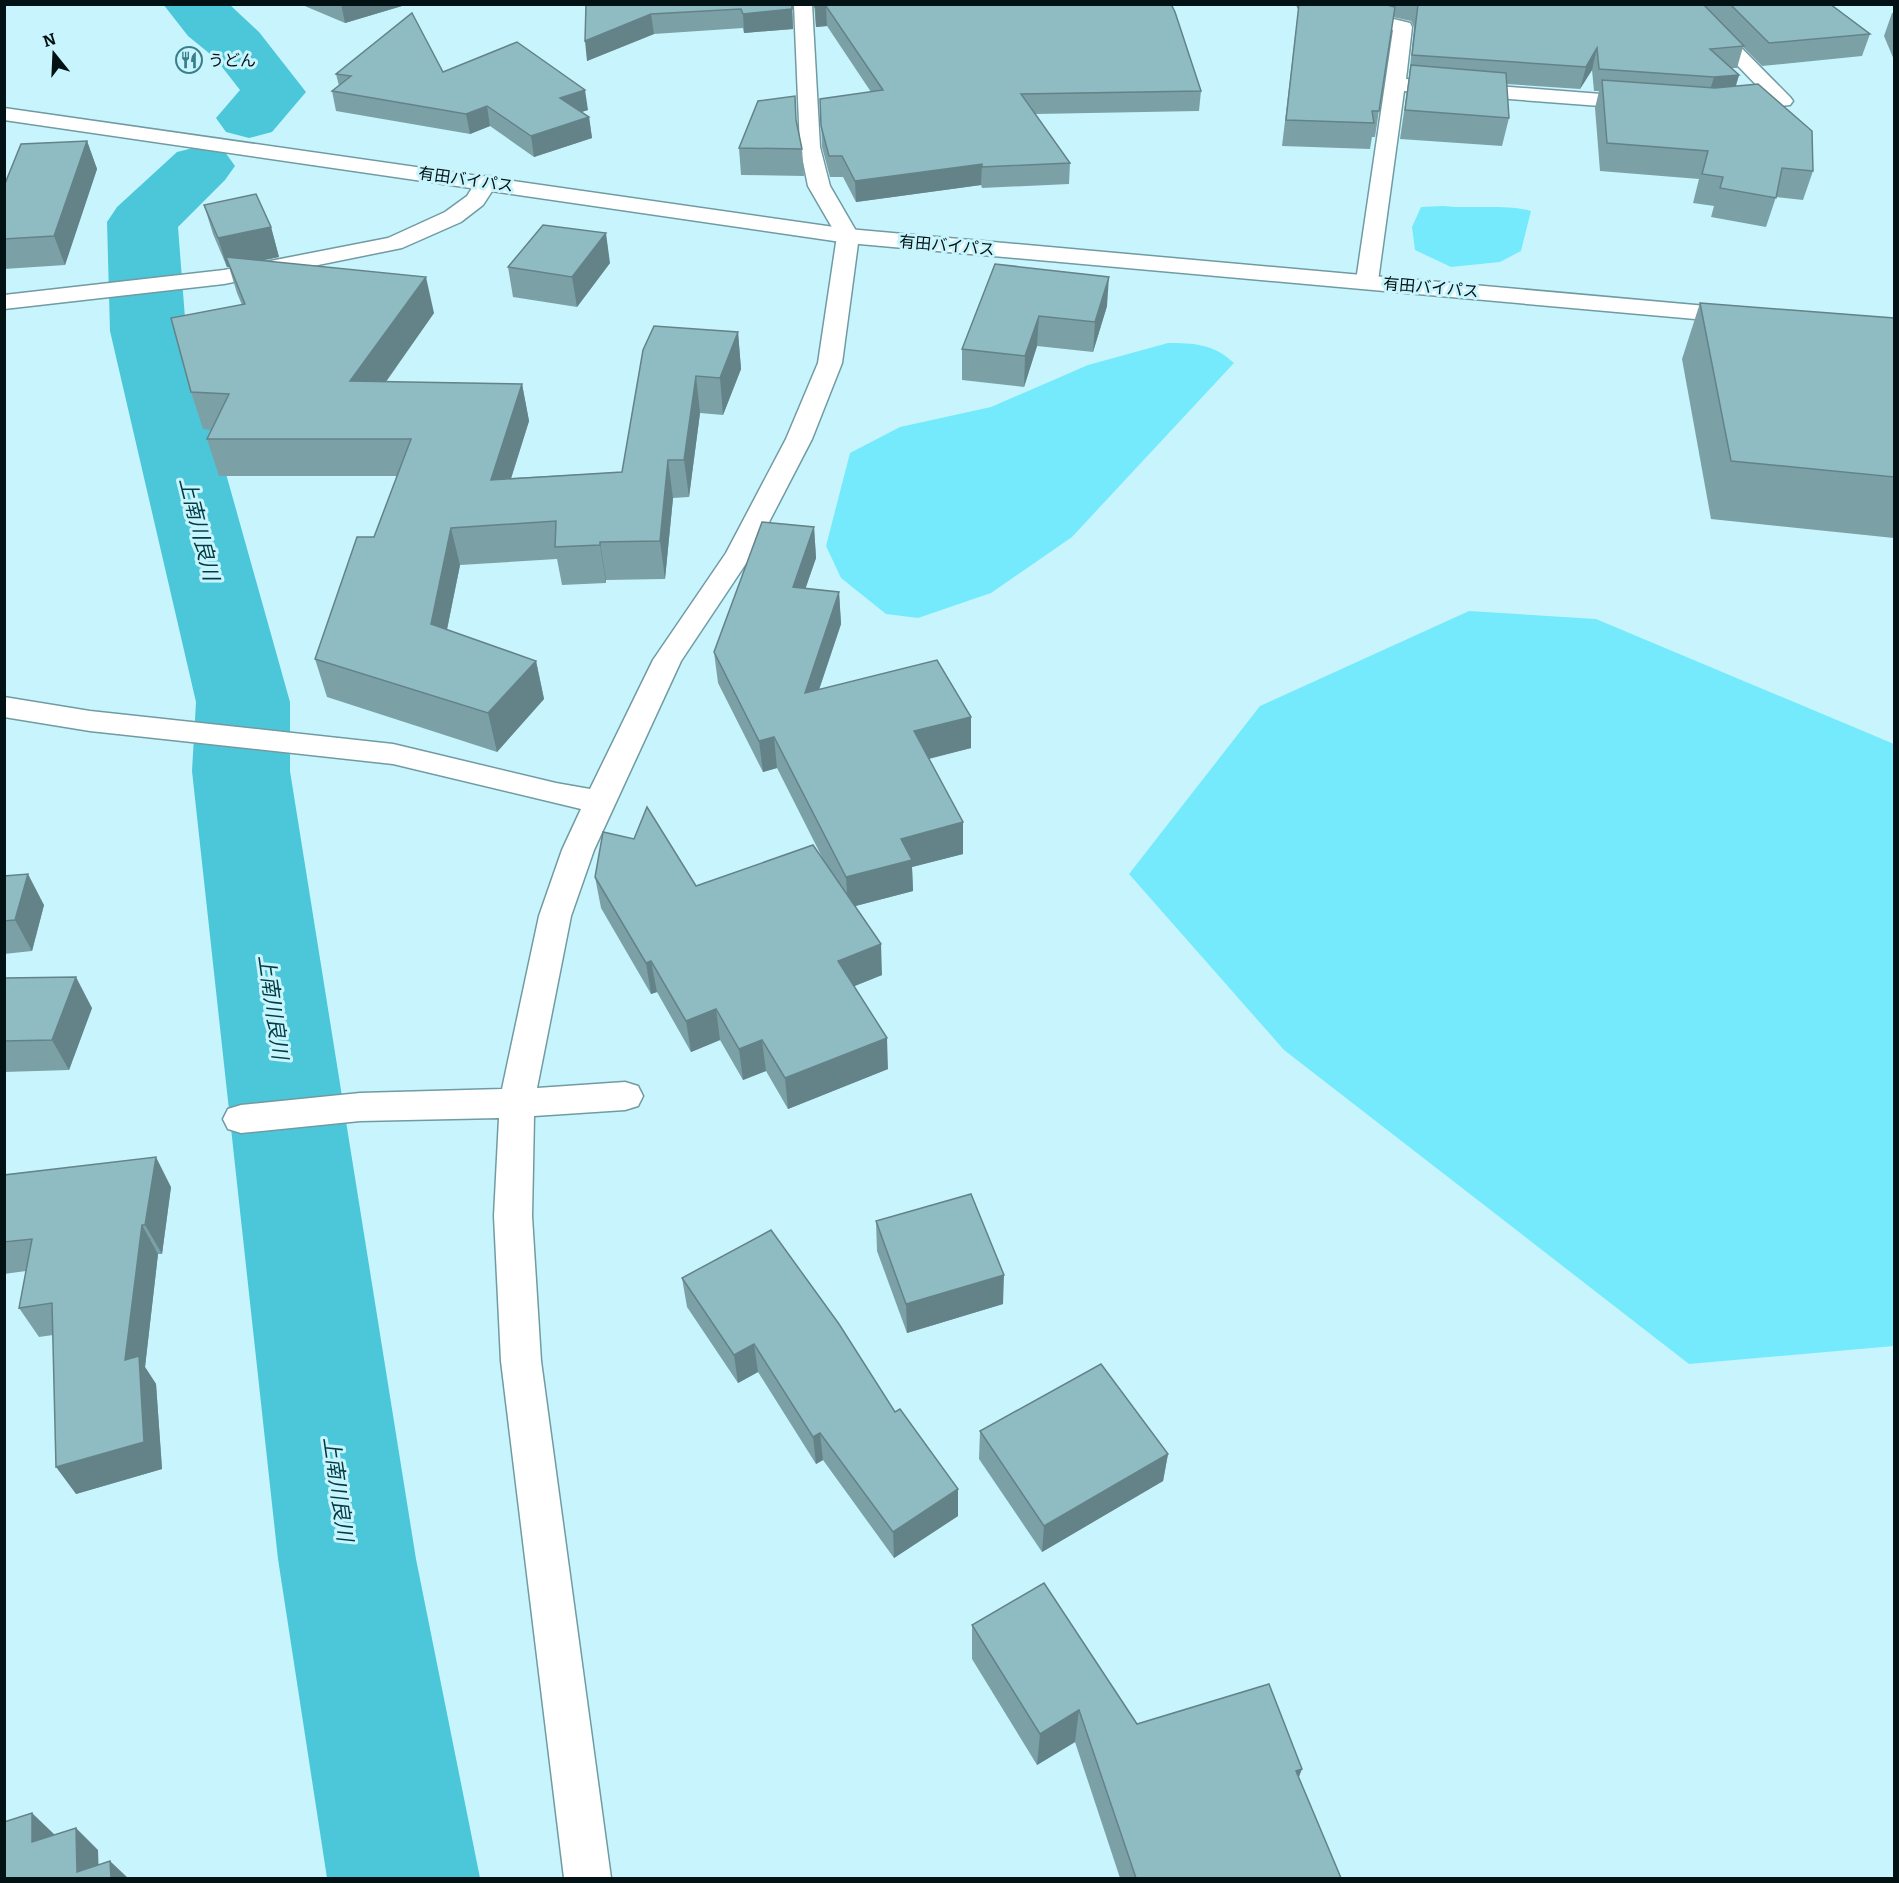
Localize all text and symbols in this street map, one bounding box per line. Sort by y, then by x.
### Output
north arrow [24,24,84,84]
text: N [41,29,58,51]
restaurant icon: うどん [174,45,204,75]
place label: うどん [208,51,256,70]
street label: 有田バイパス [417,163,515,196]
street label: 有田バイパス [898,232,995,259]
street label: 有田バイパス [1382,274,1479,301]
water label: 上南川良川 [174,475,225,585]
water label: 上南川良川 [253,953,293,1063]
water label: 上南川良川 [318,1435,358,1545]

